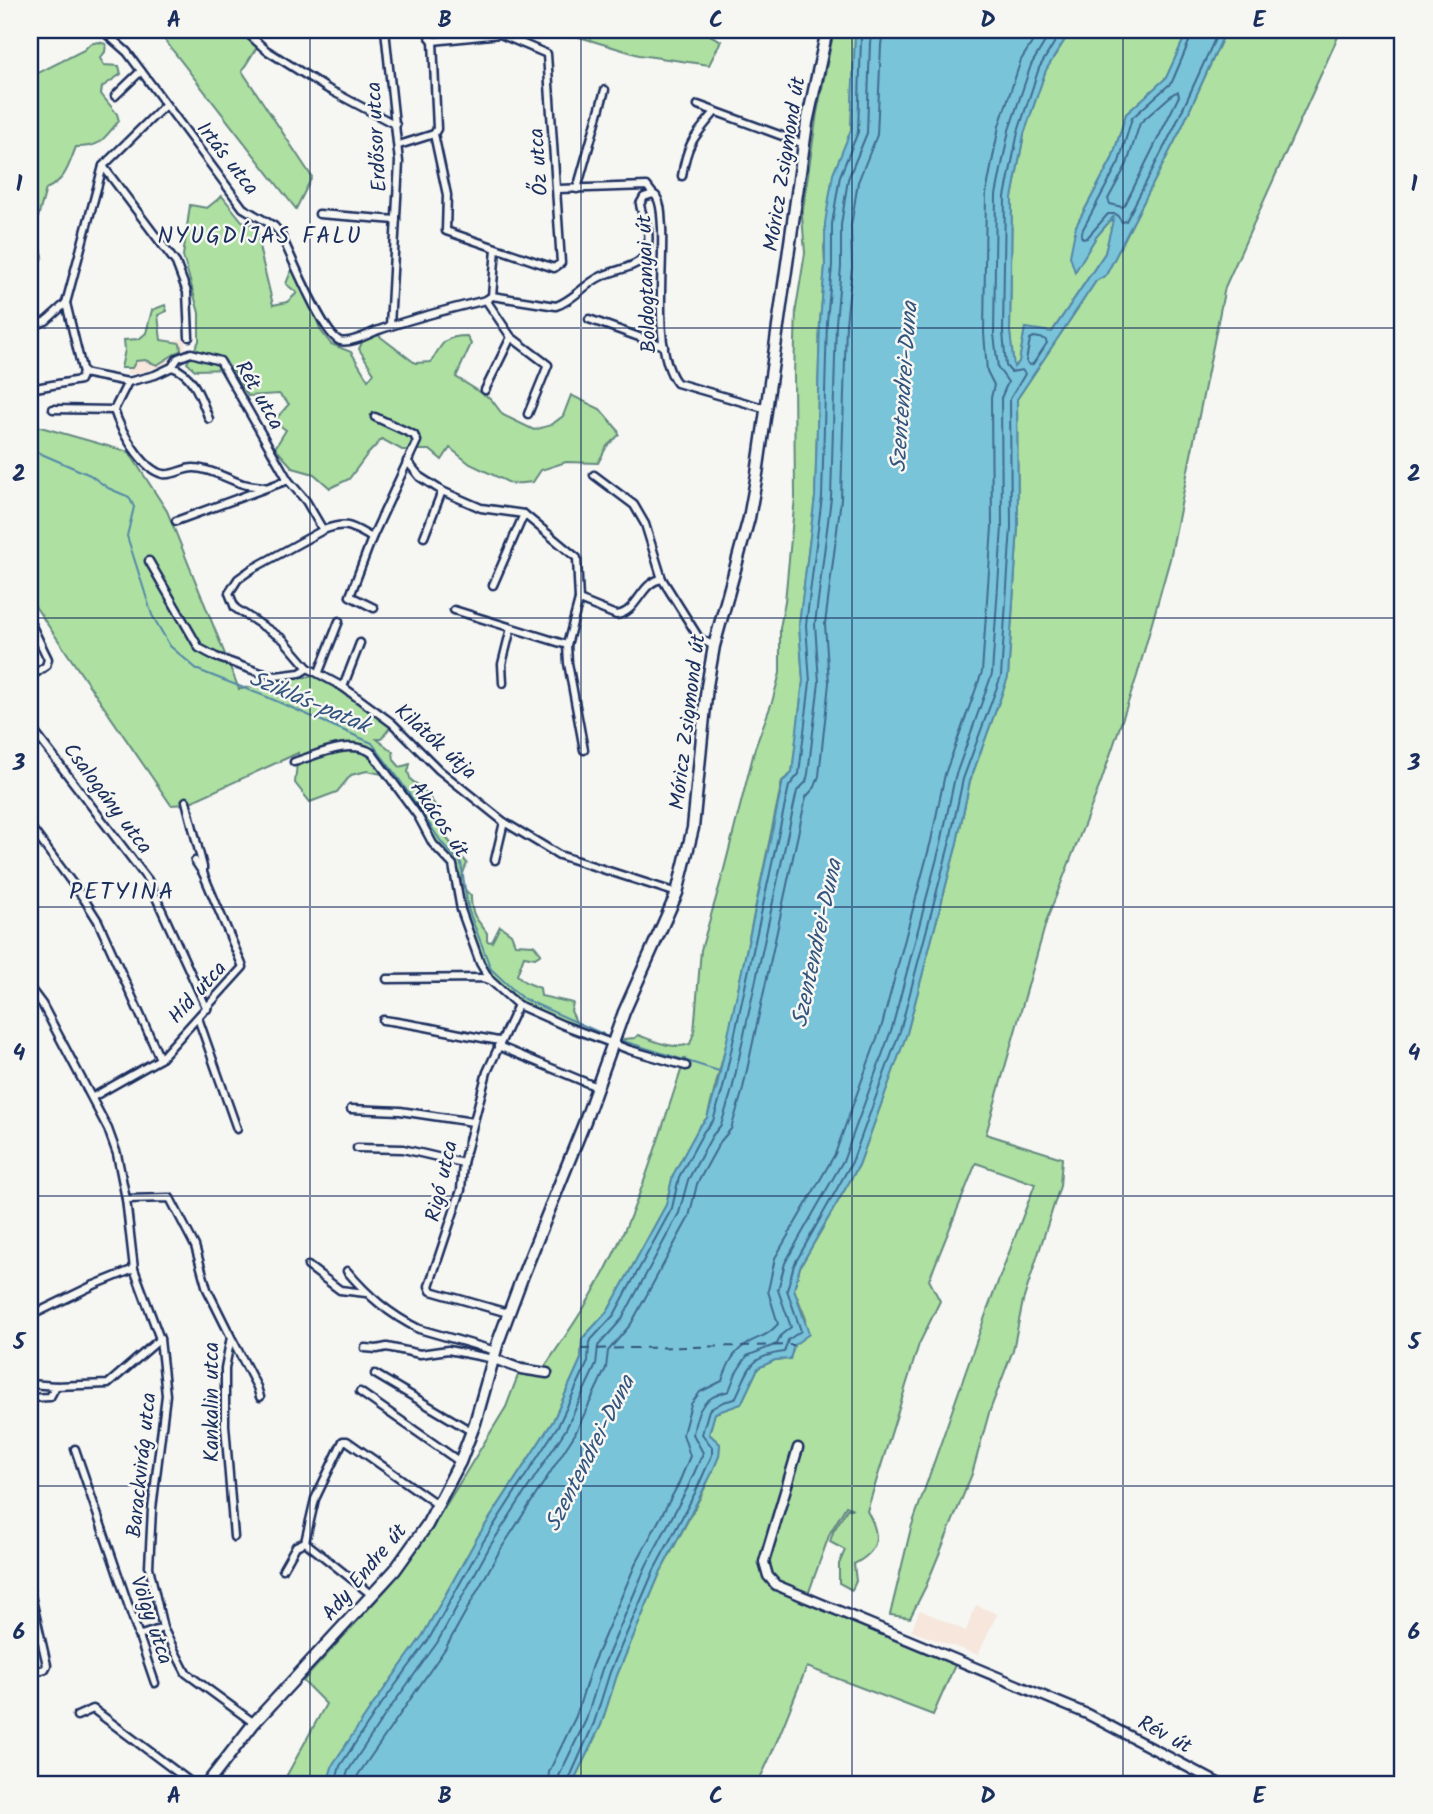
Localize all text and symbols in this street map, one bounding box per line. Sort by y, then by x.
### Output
text: A [167,3,181,39]
text: B [438,3,452,39]
text: C [709,3,723,39]
text: D [980,3,996,39]
text: E [1253,3,1267,39]
street label: Móricz Zsigmond út [755,74,816,254]
street label: Erdősor utca [358,81,397,193]
street label: Irtás utca [187,115,266,203]
street label: Őz utca [521,127,558,197]
text: 1 [16,167,23,203]
text: 1 [1411,167,1418,203]
street label: Boldogtanyai út [629,213,666,354]
district label: NYUGDÍJAS FALU [157,219,363,255]
water label: Szentendrei-Duna [881,298,929,474]
street label: Rét utca [226,355,292,437]
text: 2 [12,457,26,493]
text: 2 [1407,457,1421,493]
street label: Móricz Zsigmond út [661,632,716,812]
water label: Sziklás-patak [243,661,378,746]
street label: Kilátók útja [386,696,484,788]
street label: Csalogány utca [54,736,160,862]
text: 3 [12,746,26,782]
text: 3 [1407,746,1421,782]
street label: Akácos út [401,775,477,866]
water label: Szentendrei-Duna [783,854,854,1031]
district label: PETYINA [69,873,175,912]
street label: Híd utca [161,954,236,1032]
text: 4 [13,1036,26,1072]
text: 4 [1408,1036,1421,1072]
street label: Rigó utca [417,1137,468,1225]
text: 5 [12,1325,27,1361]
text: 5 [1407,1325,1422,1361]
street label: Kankalin utca [196,1342,229,1462]
water label: Szentendrei-Duna [536,1368,647,1538]
street label: Barackvirág utca [118,1391,167,1539]
street label: Ady Endre út [314,1516,416,1629]
street label: Völgy utca [120,1572,181,1669]
text: 6 [13,1615,25,1651]
text: 6 [1408,1615,1420,1651]
street label: Rév út [1131,1707,1198,1764]
text: A [167,1779,181,1814]
text: B [438,1779,452,1814]
text: C [709,1779,723,1814]
text: D [980,1779,996,1814]
text: E [1253,1779,1267,1814]

